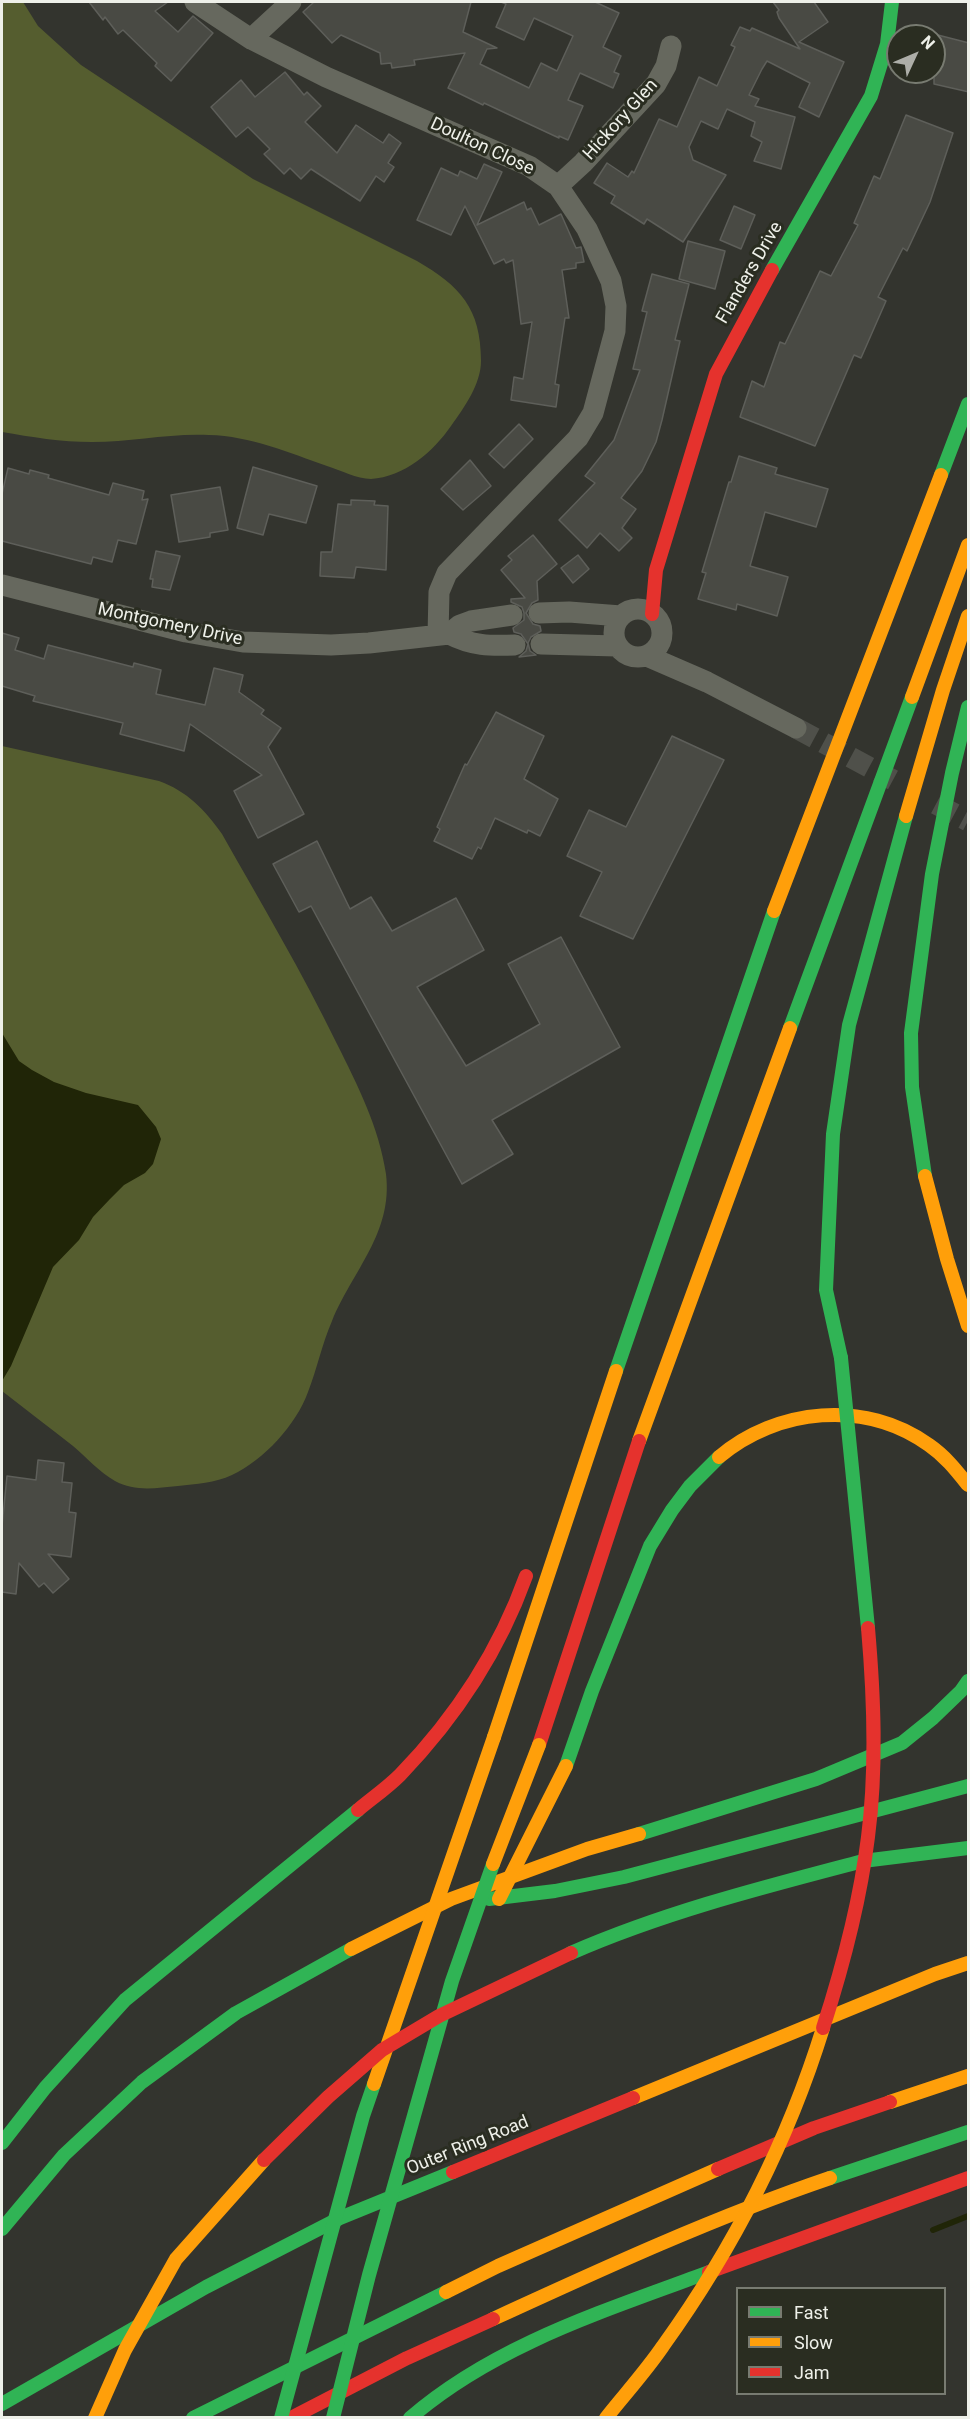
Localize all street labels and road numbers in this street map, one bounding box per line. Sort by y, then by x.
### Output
street label: Hickory Glen [579,75,663,165]
street label: Doulton Close [427,114,537,180]
street label: Flanders Drive [712,218,788,328]
street label: Montgomery Drive [96,599,244,651]
street label: Outer Ring Road [404,2112,532,2180]

